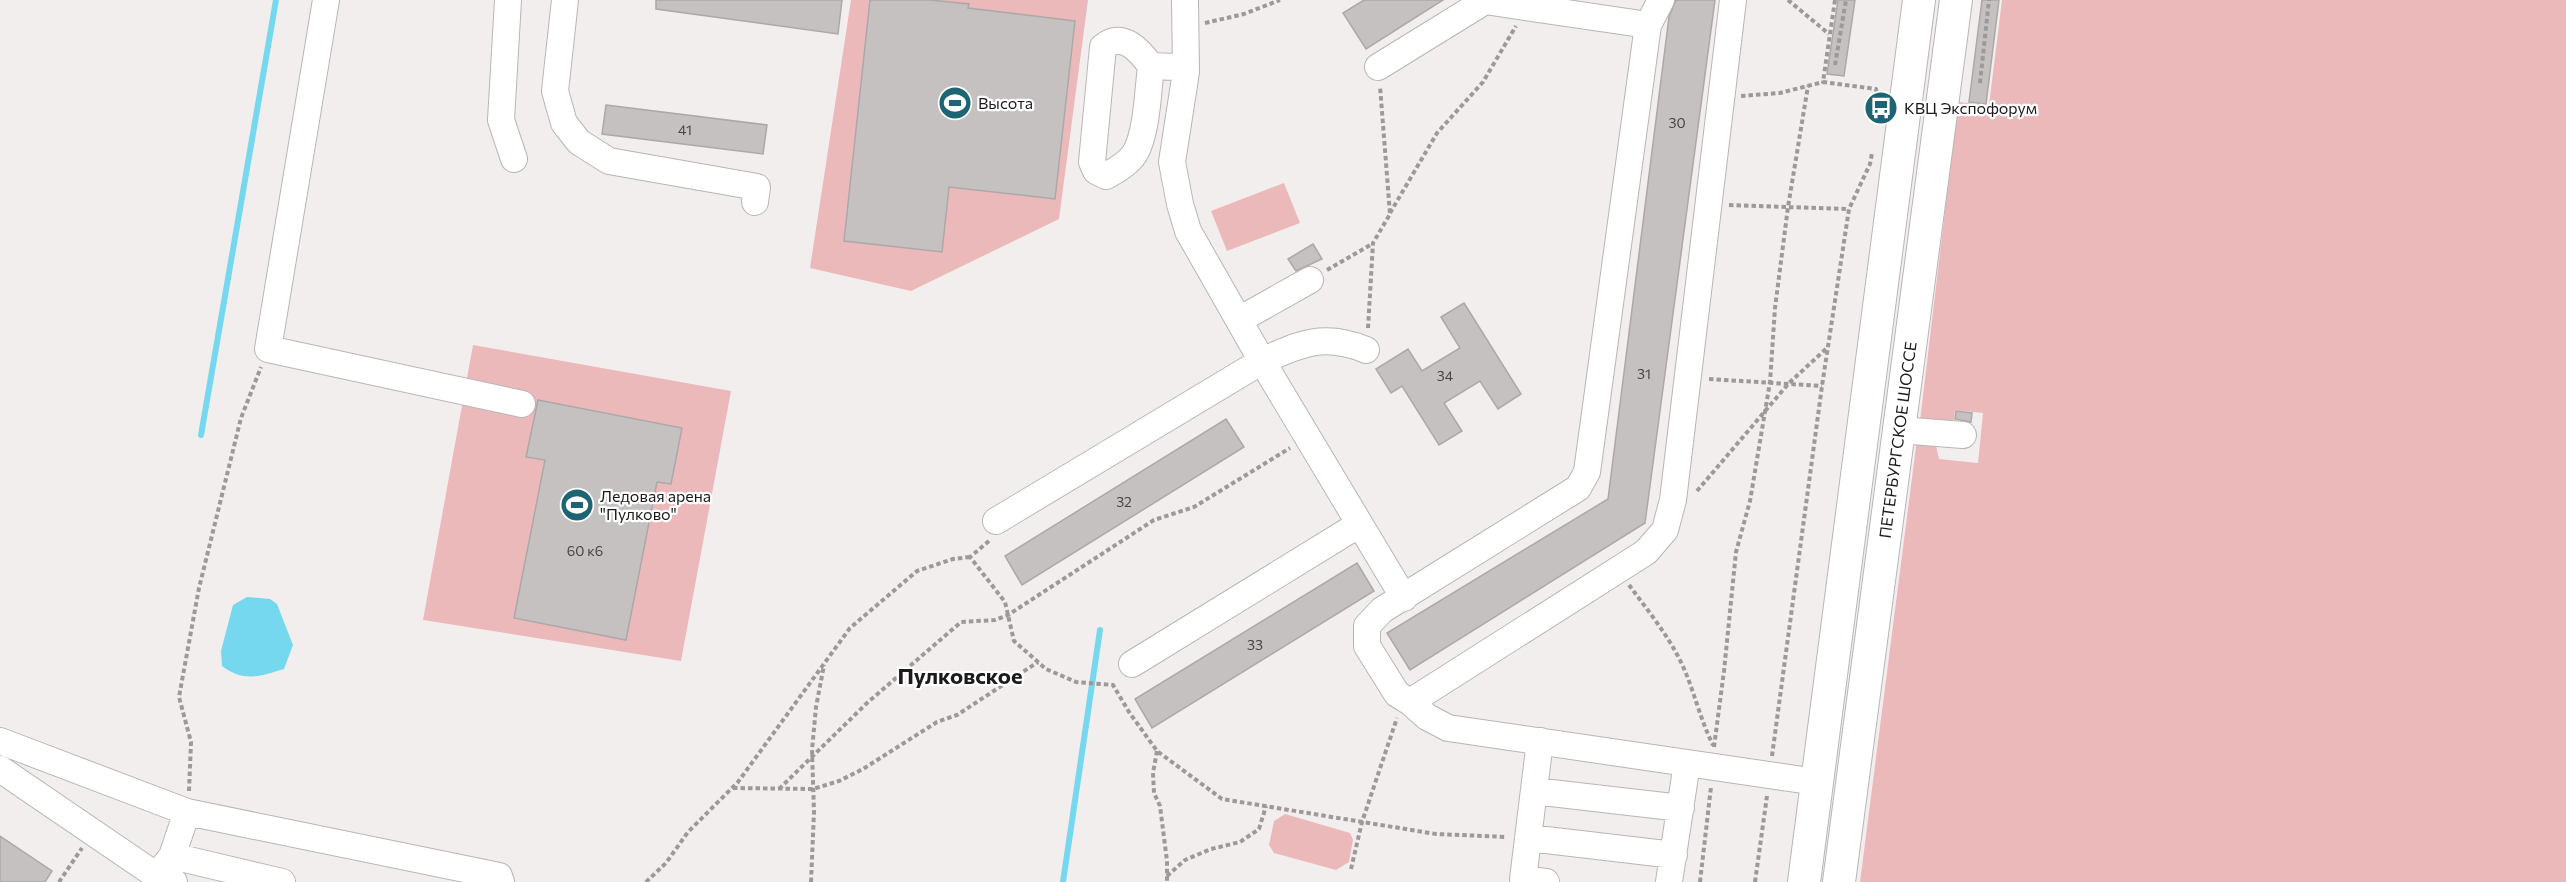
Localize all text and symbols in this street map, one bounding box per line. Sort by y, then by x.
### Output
sports icon: Высота [937,85,973,121]
bus stop icon: КВЦ Экспофорум [1863,90,1899,126]
place label: Высота [978,93,1033,112]
place label: КВЦ Экспофорум [1904,98,2037,117]
house number: 30 [1668,114,1686,131]
house number: 41 [678,121,692,138]
street label: ПЕТЕРБУРГСКОЕ ШОССЕ [1875,340,1920,539]
house number: 31 [1637,365,1651,382]
house number: 34 [1437,367,1454,384]
place label: Ледовая арена "Пулково" [600,486,711,523]
sports icon: Ледовая арена "Пулково" [559,487,595,523]
house number: 32 [1116,493,1132,510]
house number: 60 к6 [567,542,603,559]
house number: 33 [1247,636,1263,653]
district label: Пулковское [897,662,1023,689]

